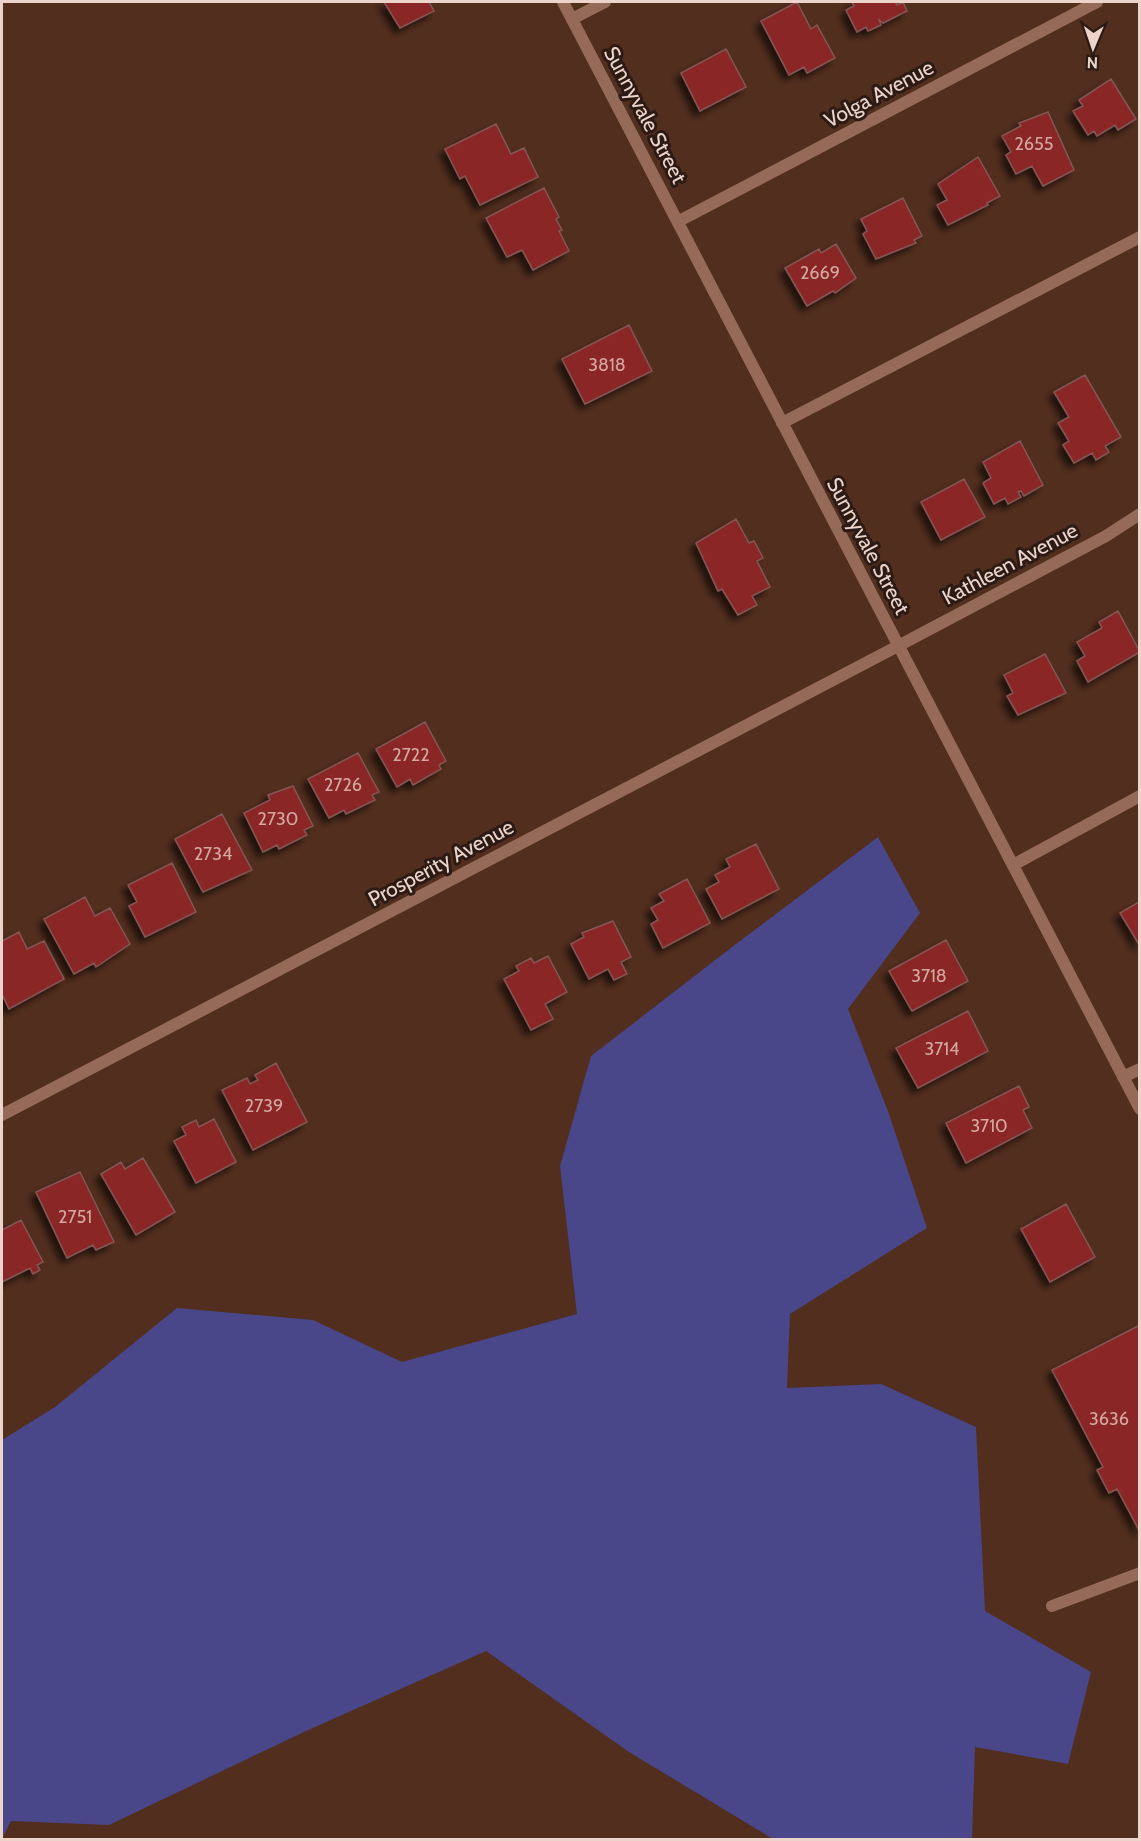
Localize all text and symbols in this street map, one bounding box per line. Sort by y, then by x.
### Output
north arrow [1063,18,1123,78]
street label: Sunnyvale Street [599,42,692,188]
text: N [1087,53,1098,72]
street label: Volga Avenue [820,54,938,133]
house number: 2655 [1014,133,1054,155]
house number: 2669 [800,262,840,284]
house number: 3818 [588,354,626,376]
street label: Sunnyvale Street [822,473,915,619]
street label: Kathleen Avenue [938,517,1082,610]
house number: 2722 [392,744,430,766]
house number: 2726 [324,774,362,796]
house number: 2730 [258,808,298,830]
street label: Prosperity Avenue [364,814,518,911]
house number: 2734 [194,843,232,865]
house number: 3718 [911,965,947,987]
house number: 3714 [924,1038,960,1060]
house number: 2739 [245,1095,283,1117]
house number: 3710 [970,1115,1008,1137]
house number: 2751 [58,1206,92,1228]
house number: 3636 [1089,1408,1129,1430]

